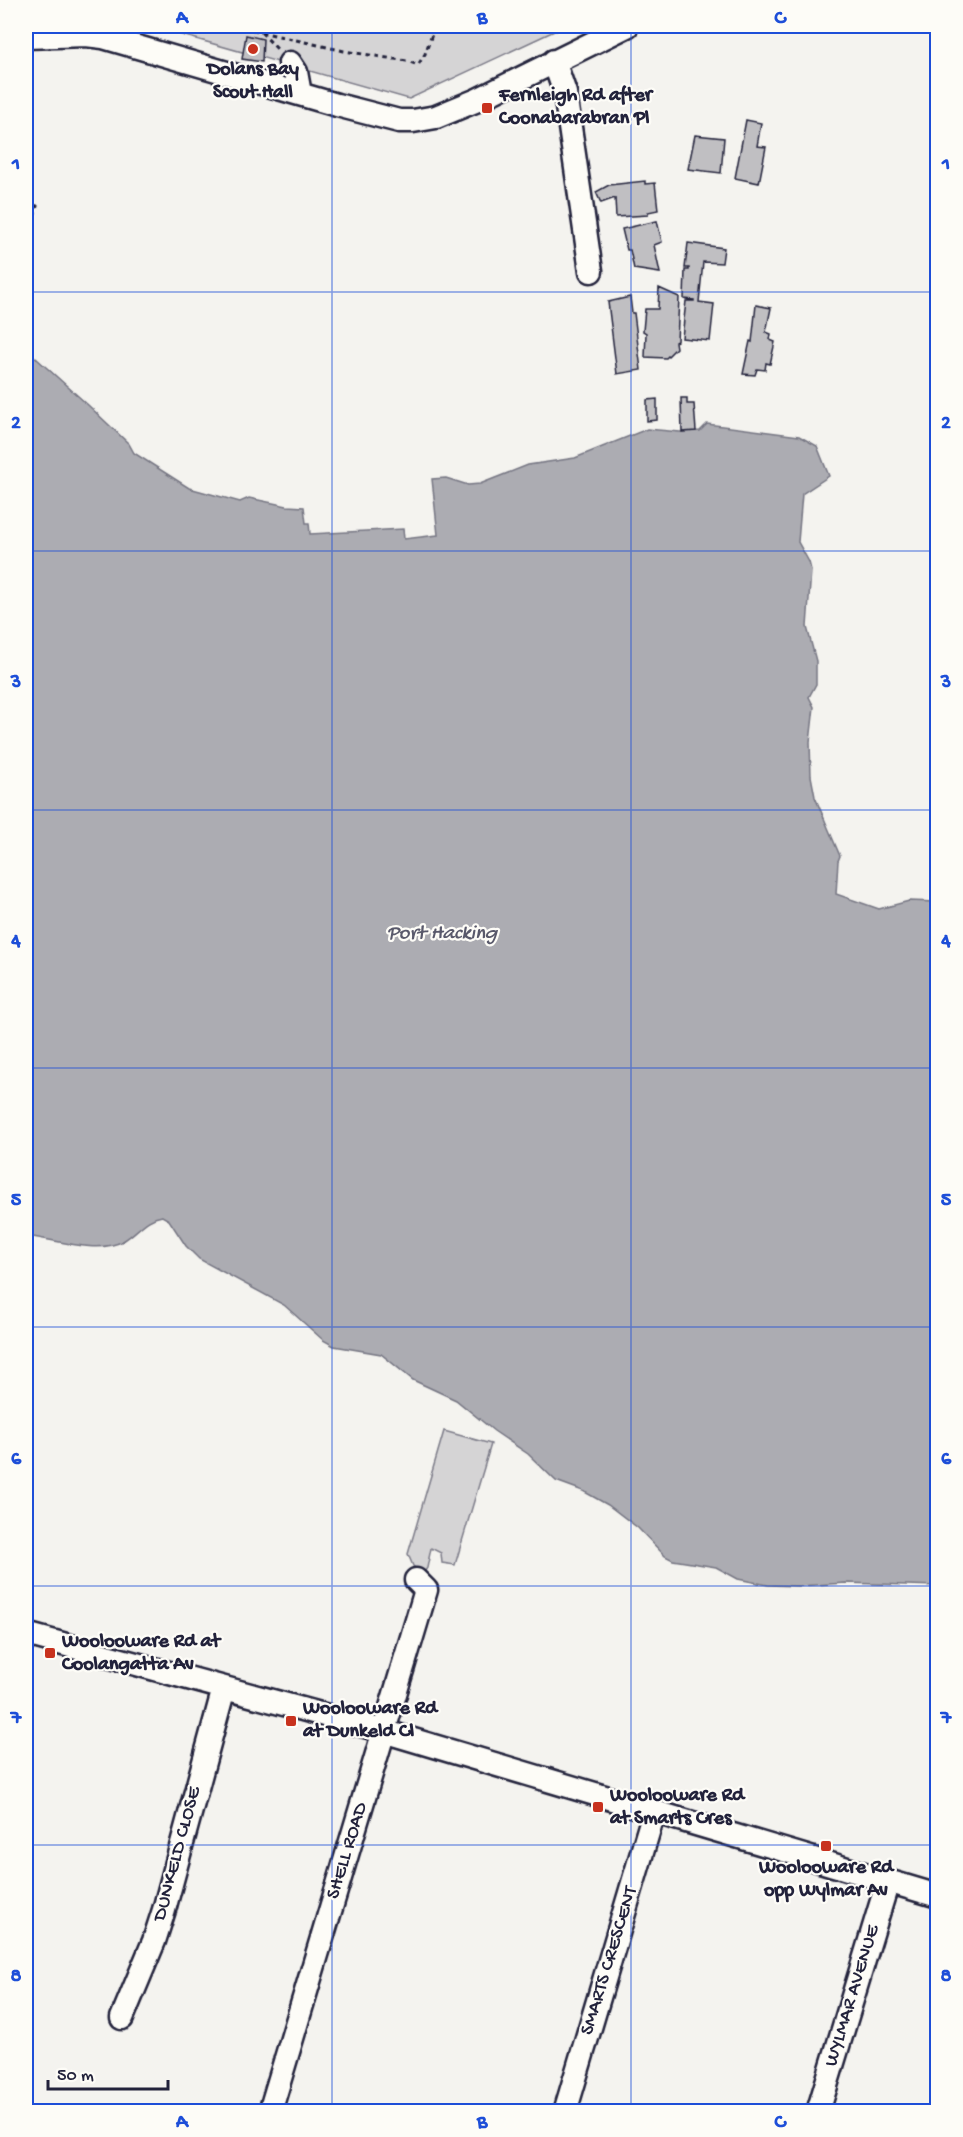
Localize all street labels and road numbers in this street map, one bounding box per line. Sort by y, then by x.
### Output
street label: DUNKELD CLOSE [148,1783,207,1926]
street label: SHELL ROAD [322,1799,374,1902]
street label: SMARTS CRESCENT [576,1883,644,2038]
street label: WYLMAR AVENUE [821,1921,886,2070]

